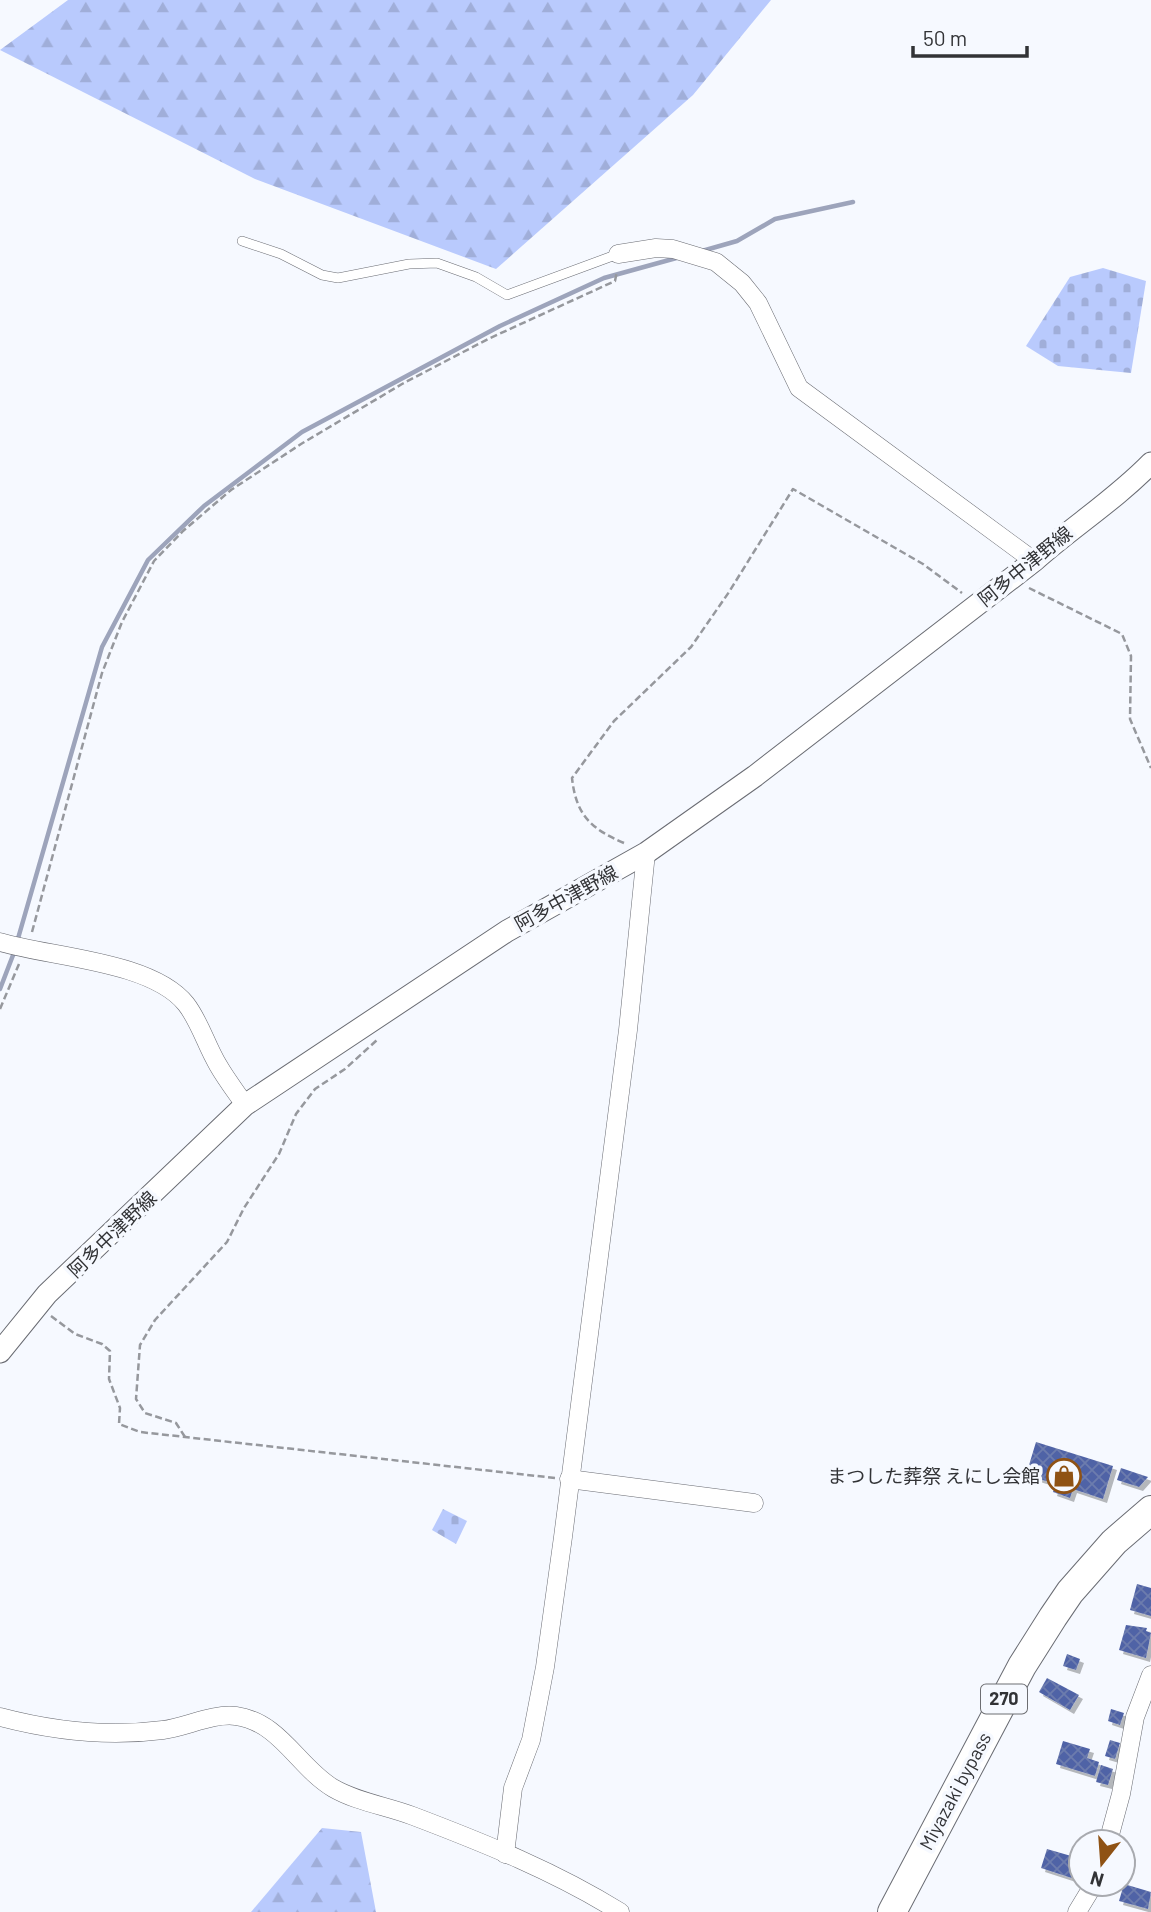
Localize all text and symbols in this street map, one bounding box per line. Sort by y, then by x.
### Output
scale bar [913,14,1027,58]
text: 50 m [923,25,967,50]
street label: 阿多中津野線 [973,521,1076,610]
street label: 阿多中津野線 [510,860,621,935]
street label: 阿多中津野線 [63,1186,161,1282]
shop icon: まつした葬祭 えにし会館 [1045,1457,1083,1495]
place label: まつした葬祭 えにし会館 [827,1464,1040,1487]
road number: 270 [981,1684,1027,1714]
street label: Miyazaki bypass [914,1728,995,1854]
north arrow [1067,1828,1137,1898]
text: N [1087,1867,1106,1893]

